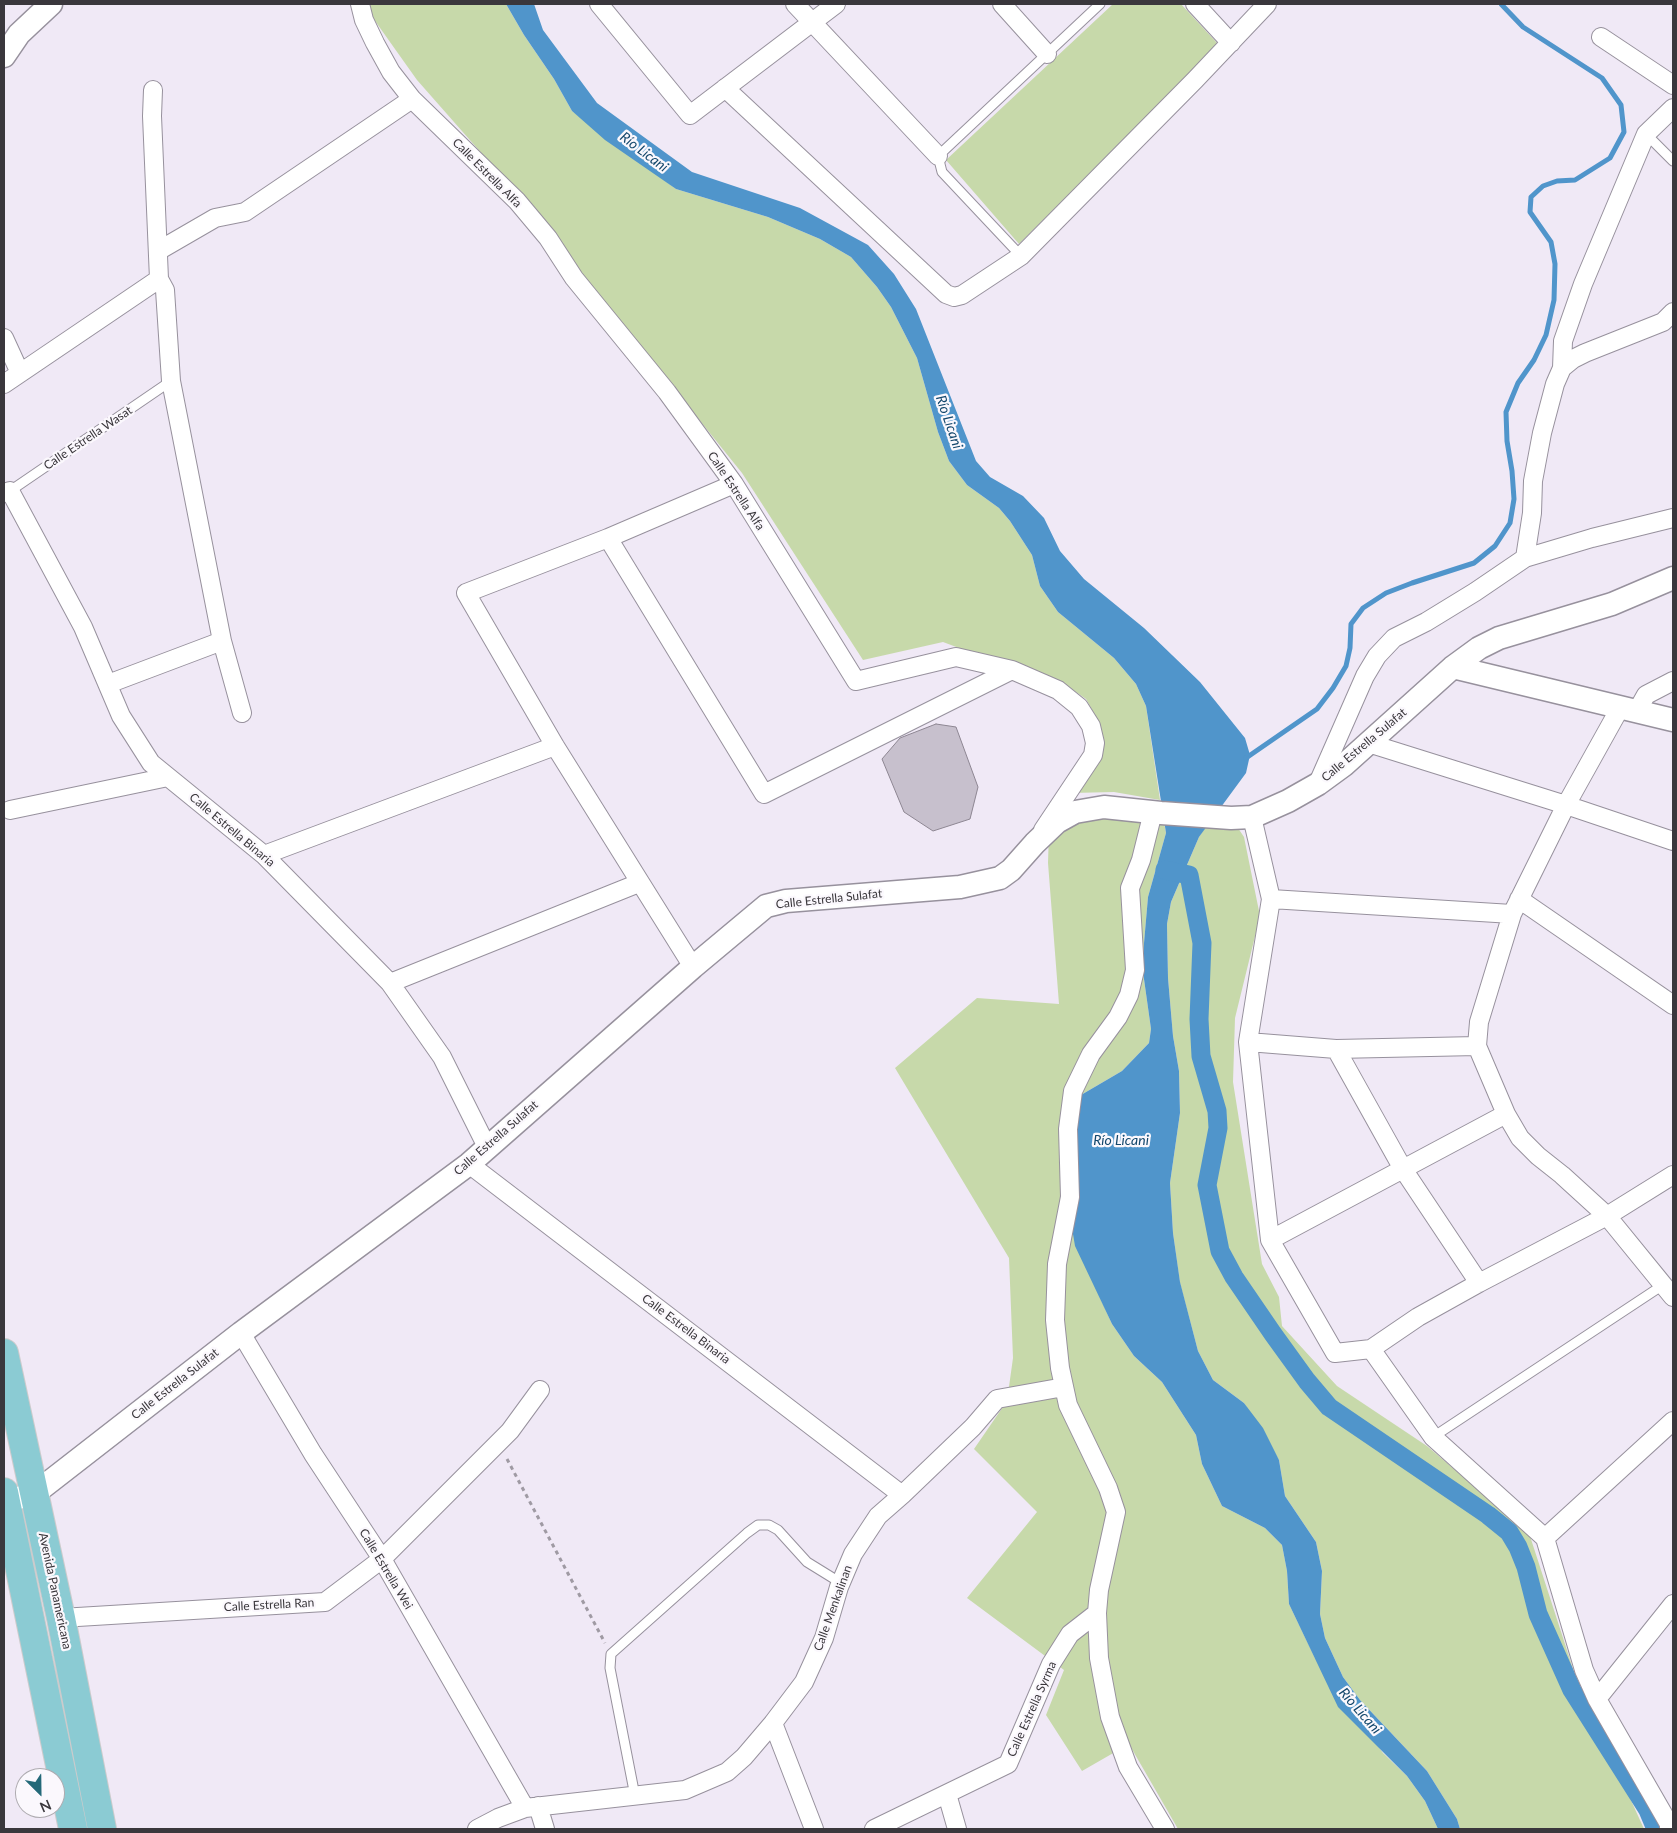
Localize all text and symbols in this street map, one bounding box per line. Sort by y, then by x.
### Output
water label: Río Licani [617,129,671,175]
street label: Calle Estrella Alfa [450,136,524,210]
water label: Río Licani [932,393,966,451]
street label: Calle Estrella Wasat [41,403,135,473]
street label: Calle Estrella Alfa [704,449,768,533]
street label: Calle Estrella Sulafat [1319,705,1409,785]
street label: Calle Estrella Binaria [186,790,278,870]
street label: Calle Estrella Sulafat [775,886,883,912]
street label: Calle Estrella Sulafat [451,1098,541,1178]
water label: Río Licani [1093,1132,1149,1148]
street label: Calle Estrella Binaria [639,1291,733,1367]
street label: Calle Estrella Sulafat [129,1345,221,1423]
street label: Calle Estrella Wei [356,1526,416,1612]
street label: Avenida Panamericana [36,1531,74,1651]
street label: Calle Menkalinan [811,1563,855,1653]
street label: Calle Estrella Ran [223,1595,315,1615]
street label: Calle Estrella Syrma [1004,1659,1060,1759]
water label: Río Licani [1335,1684,1385,1738]
north arrow [15,1768,65,1818]
text: N [37,1796,54,1816]

